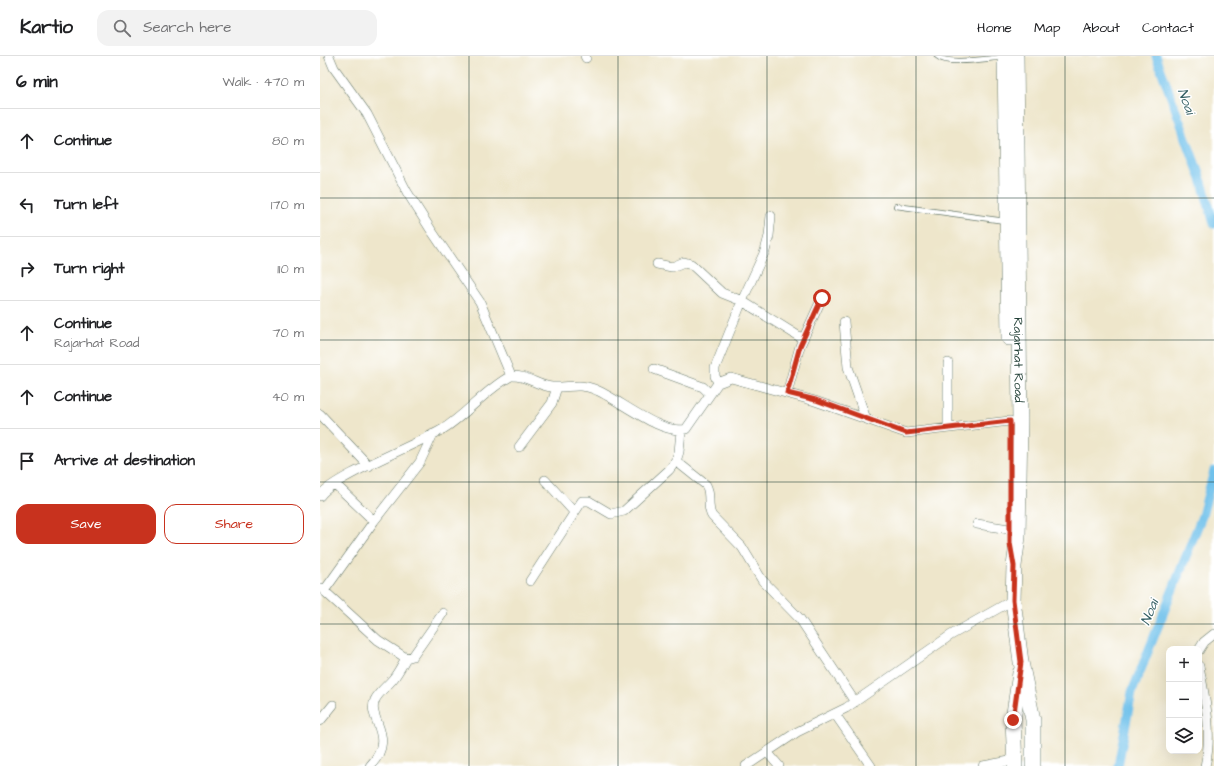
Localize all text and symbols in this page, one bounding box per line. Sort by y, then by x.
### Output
search box [97,10,377,46]
text: Kartio [20,14,73,41]
icon: search [111,17,133,39]
text: Search here [143,17,231,38]
text: Home [977,18,1012,38]
text: Map [1034,18,1060,38]
text: About [1082,18,1120,38]
text: Contact [1142,18,1194,38]
text: 6 min [16,70,58,94]
text: Walk · 470 m [223,73,304,91]
water label: Noai [1172,86,1201,119]
icon: ahead [16,130,38,152]
text: Continue [54,130,112,151]
text: 80 m [272,132,304,150]
icon: left [16,194,38,216]
text: Turn left [54,194,118,215]
text: 170 m [271,196,304,214]
icon: right [16,258,38,280]
text: Turn right [54,258,125,279]
text: 110 m [277,260,304,278]
route start [813,289,831,307]
text: Continue [54,313,112,334]
street label: Rajarhat Road [1009,317,1028,403]
icon: ahead [16,322,38,344]
text: 70 m [272,324,304,342]
text: Rajarhat Road [54,334,139,352]
icon: ahead [16,386,38,408]
text: Continue [54,386,112,407]
text: 40 m [272,388,304,406]
icon: arrive [16,450,38,472]
text: Arrive at destination [54,450,195,471]
button: Save [16,504,156,544]
button: Share [164,504,304,544]
water label: Noai [1136,595,1165,628]
map controls [1166,646,1202,754]
button: + [1166,646,1202,682]
button: − [1166,682,1202,718]
route end [1004,711,1022,729]
button: layers [1166,718,1202,754]

